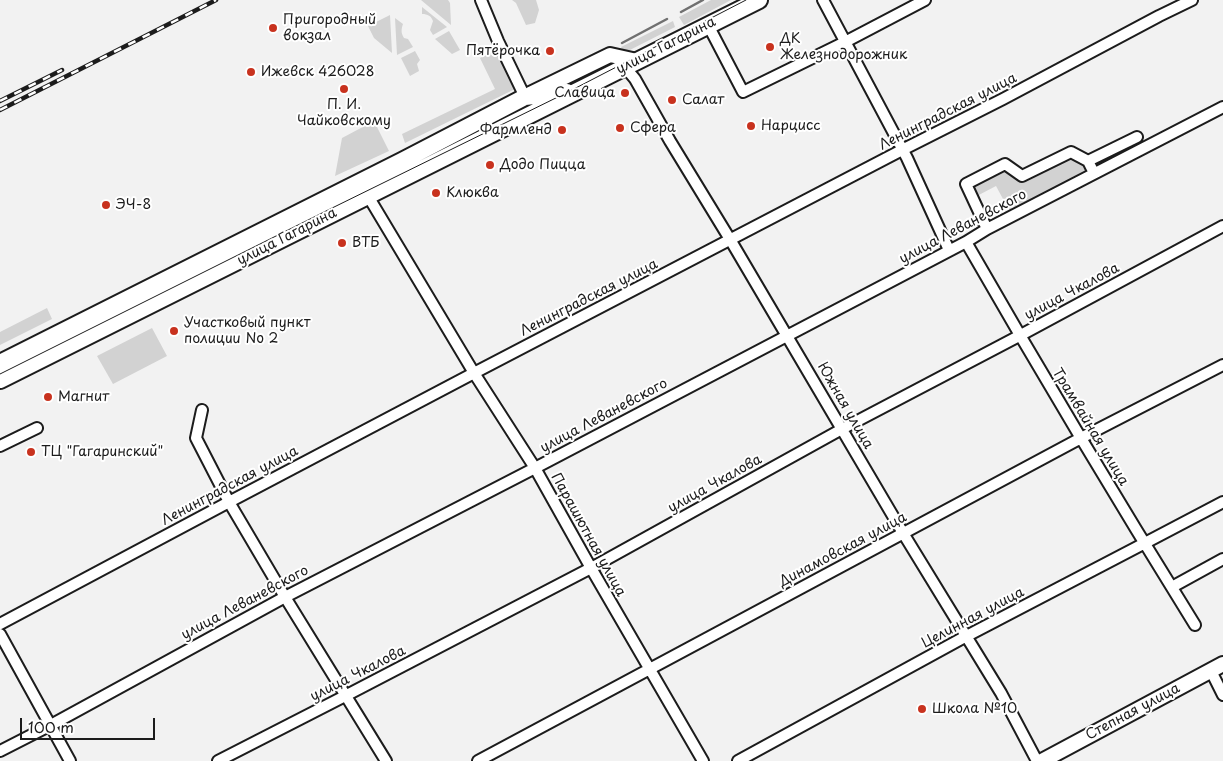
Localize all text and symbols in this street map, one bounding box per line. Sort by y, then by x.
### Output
place label: Пригородный вокзал [283,12,376,44]
street label: улица Гагарина [613,14,719,78]
marker: Пригородный вокзал [267,22,279,34]
place label: ДК Железнодорожник [780,31,907,64]
marker: ДК Железнодорожник [764,41,776,53]
place label: Пятёрочка [466,43,540,59]
marker: Пятёрочка [544,45,556,57]
place label: Ижевск 426028 [261,64,374,80]
marker: Ижевск 426028 [245,66,257,78]
street label: Ленинградская улица [876,70,1020,154]
marker: П. И. Чайковскому [338,83,350,95]
place label: Славица [554,85,615,101]
marker: Славица [619,87,631,99]
place label: Салат [682,92,724,108]
marker: Салат [666,94,678,106]
place label: П. И. Чайковскому [297,97,391,130]
place label: Нарцисс [761,118,821,134]
place label: Сфера [630,120,676,136]
marker: Нарцисс [745,120,757,132]
place label: Фармленд [480,122,552,138]
marker: Сфера [614,122,626,134]
marker: Фармленд [556,124,568,136]
place label: Додо Пицца [500,157,585,173]
marker: Додо Пицца [484,159,496,171]
place label: Клюква [446,185,499,201]
street label: улица Леваневского [896,186,1030,268]
marker: Клюква [430,187,442,199]
place label: ЭЧ-8 [116,197,151,213]
marker: ЭЧ-8 [100,199,112,211]
street label: улица Гагарина [234,205,340,269]
place label: ВТБ [352,235,379,251]
marker: ВТБ [336,237,348,249]
street label: Ленинградская улица [517,256,661,340]
street label: улица Чкалова [1022,260,1122,324]
place label: Участковый пункт полиции No 2 [184,315,310,348]
marker: Участковый пункт полиции No 2 [168,325,180,337]
street label: Южная улица [813,360,877,452]
street label: Трамвайная улица [1048,365,1132,489]
street label: улица Леваневского [537,375,671,457]
place label: Магнит [58,389,109,405]
marker: Магнит [42,391,54,403]
street label: Ленинградская улица [159,443,301,529]
place label: ТЦ "Гагаринский" [41,444,163,460]
marker: ТЦ "Гагаринский" [25,446,37,458]
street label: улица Чкалова [665,451,765,517]
street label: Парашютная улица [547,470,629,600]
street label: Динамовская улица [776,509,910,591]
street label: улица Леваневского [178,562,312,644]
street label: Целинная улица [919,584,1027,652]
street label: улица Чкалова [307,643,409,705]
street label: Степная улица [1083,680,1183,744]
place label: Школа №10 [932,701,1017,717]
marker: Школа №10 [916,703,928,715]
scale bar [22,708,158,740]
text: 100 m [28,715,74,738]

